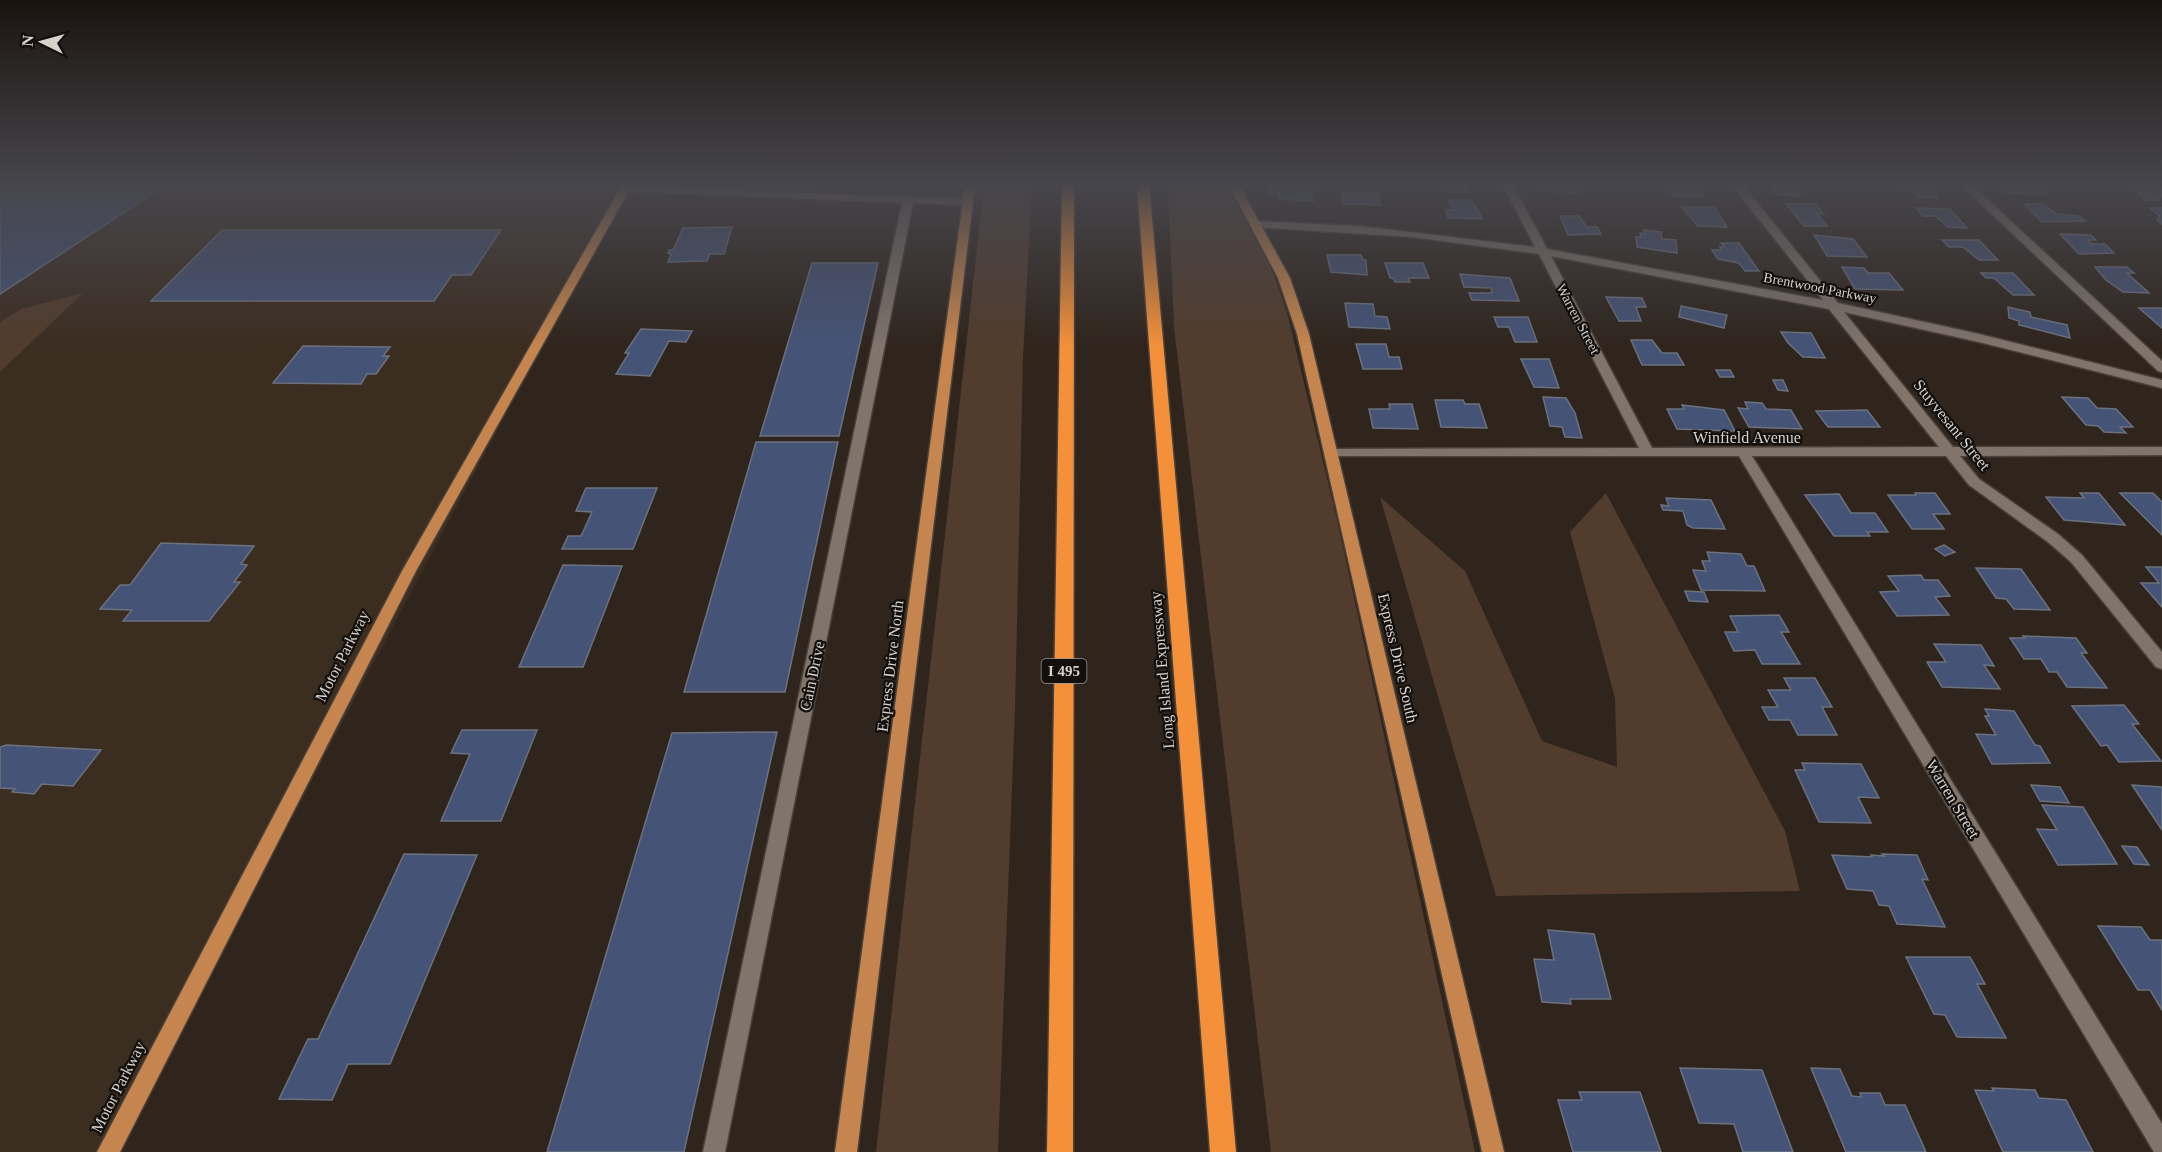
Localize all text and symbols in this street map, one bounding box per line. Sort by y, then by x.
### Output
north arrow [12,12,72,72]
text: N [19,34,37,47]
street label: Brentwood Parkway [1762,270,1878,306]
street label: Warren Street [1553,281,1603,357]
street label: Stuyvesant Street [1910,376,1994,475]
street label: Winfield Avenue [1693,429,1801,446]
street label: Long Island Expressway [1147,590,1178,750]
street label: Express Drive South [1374,592,1421,725]
street label: Express Drive North [873,599,907,733]
street label: Motor Parkway [312,608,373,705]
street label: Cain Drive [796,640,828,712]
road number: I 495 [1042,659,1086,683]
street label: Warren Street [1923,757,1983,842]
street label: Motor Parkway [88,1039,149,1136]

